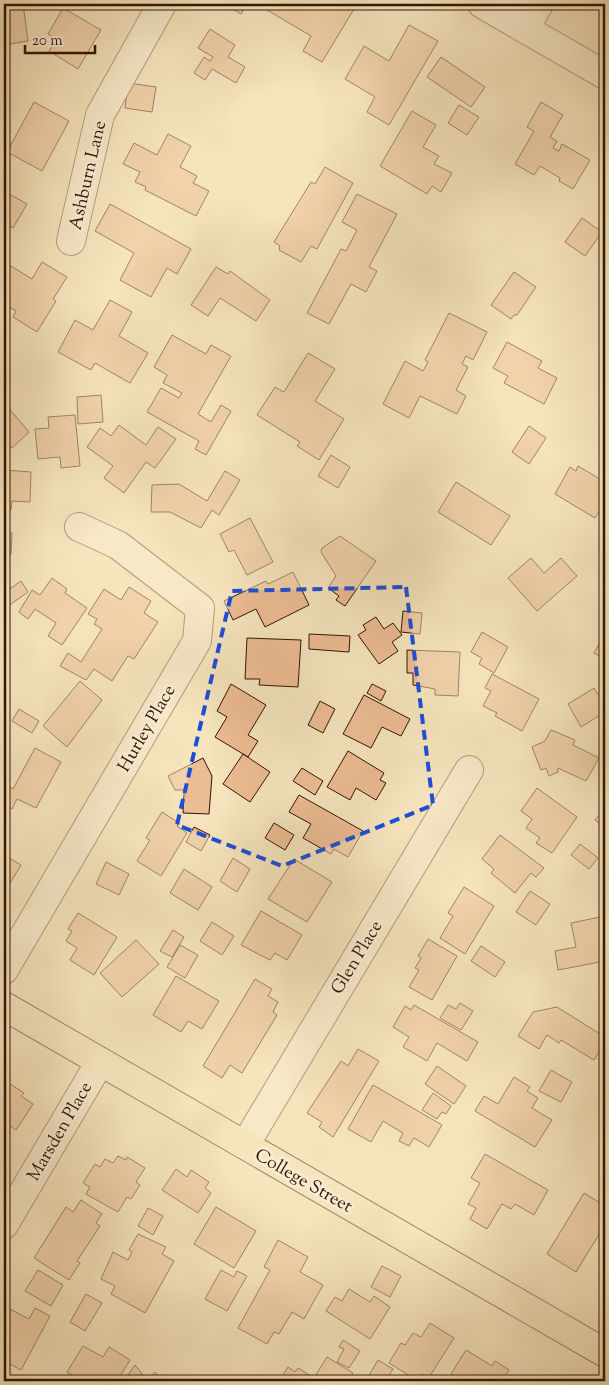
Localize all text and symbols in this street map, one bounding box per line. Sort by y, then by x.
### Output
scale bar [25,22,95,54]
text: 20 m [32,31,63,52]
street label: Ashburn Lane [64,118,114,233]
street label: Hurley Place [112,681,183,777]
street label: Glen Place [325,916,390,1000]
street label: Marsden Place [22,1077,100,1187]
street label: College Street [249,1143,357,1220]

